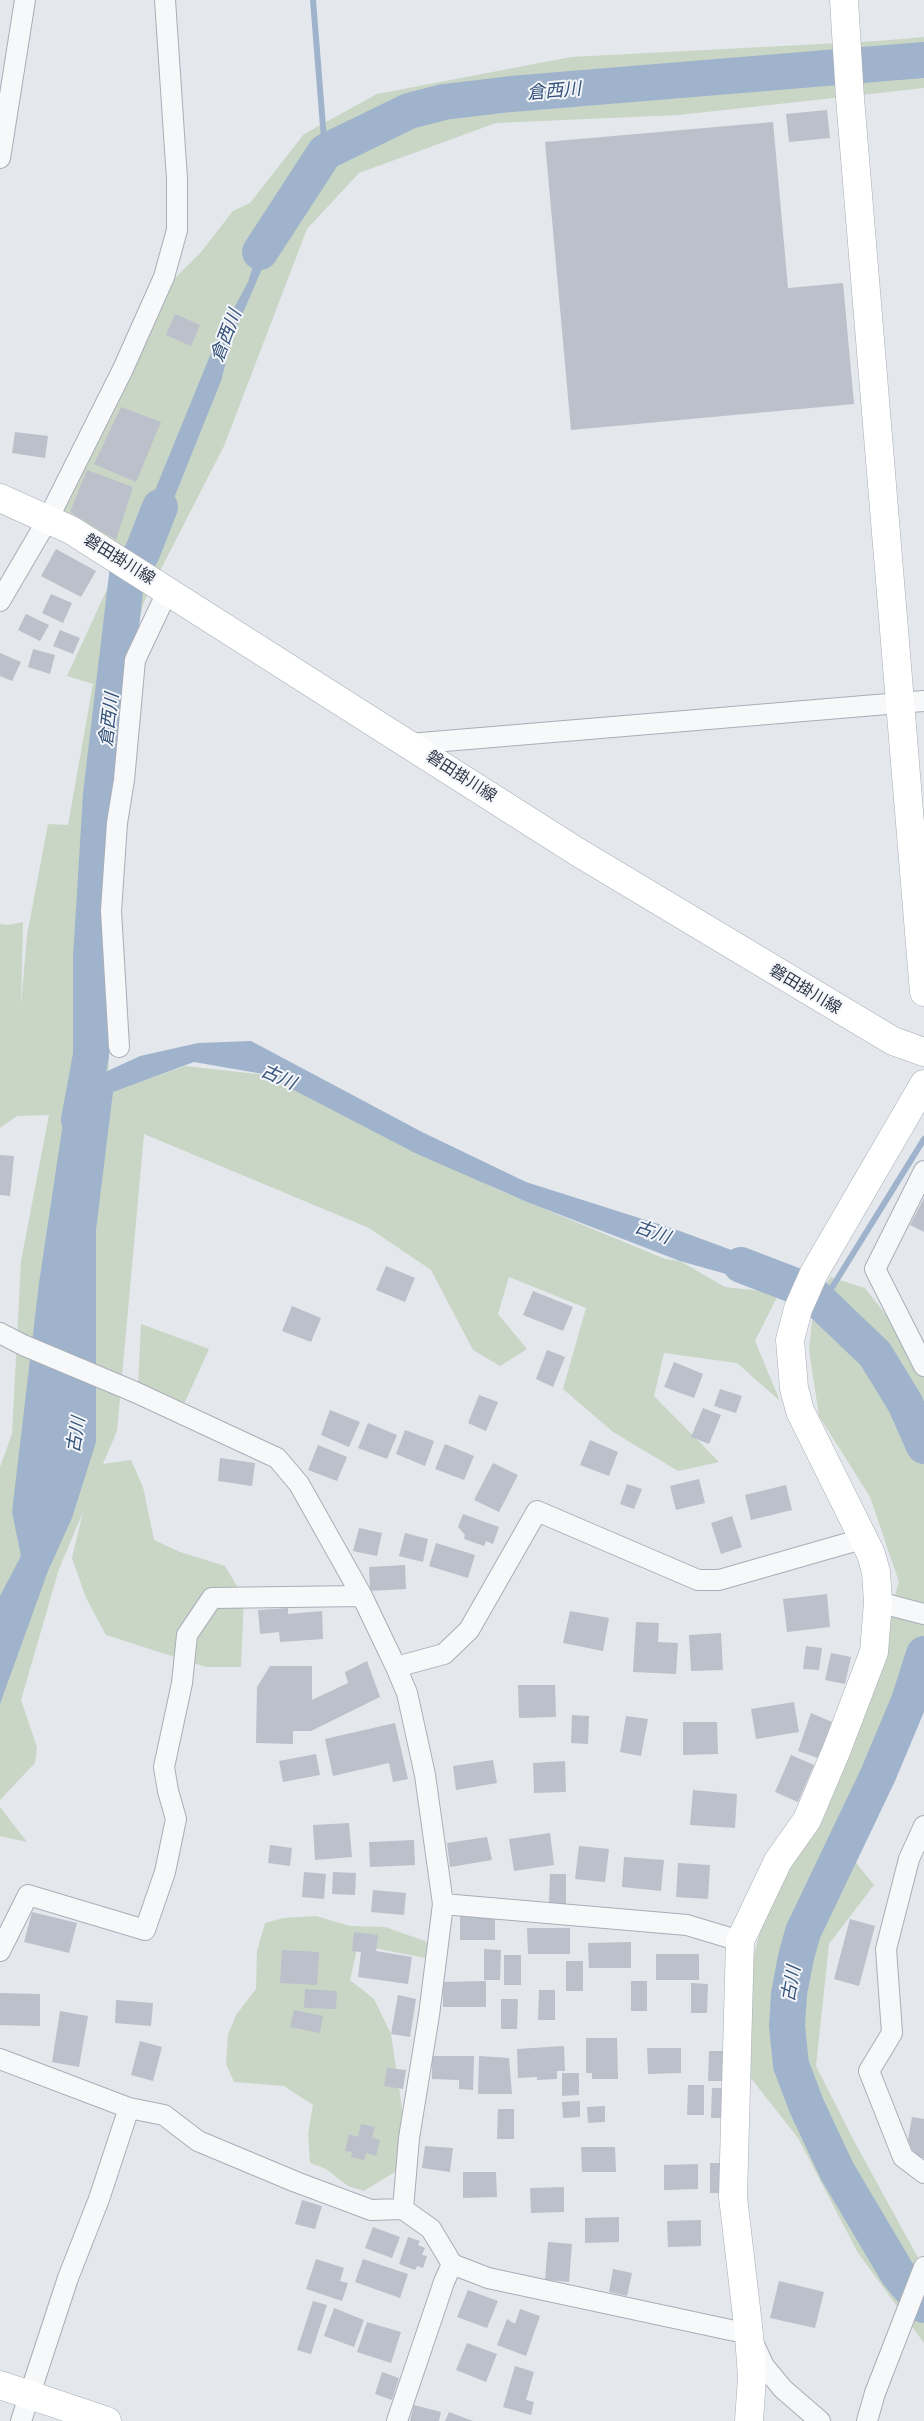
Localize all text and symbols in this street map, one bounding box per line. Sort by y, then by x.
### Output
water label: 倉西川 [526,79,582,105]
water label: 倉西川 [207,307,247,365]
street label: 磐田掛川線 [80,531,158,589]
water label: 倉西川 [96,692,124,748]
street label: 磐田掛川線 [422,747,500,807]
street label: 磐田掛川線 [766,961,844,1019]
water label: 古川 [257,1061,299,1095]
water label: 古川 [631,1217,673,1249]
water label: 古川 [64,1416,90,1454]
water label: 古川 [778,1964,806,2004]

